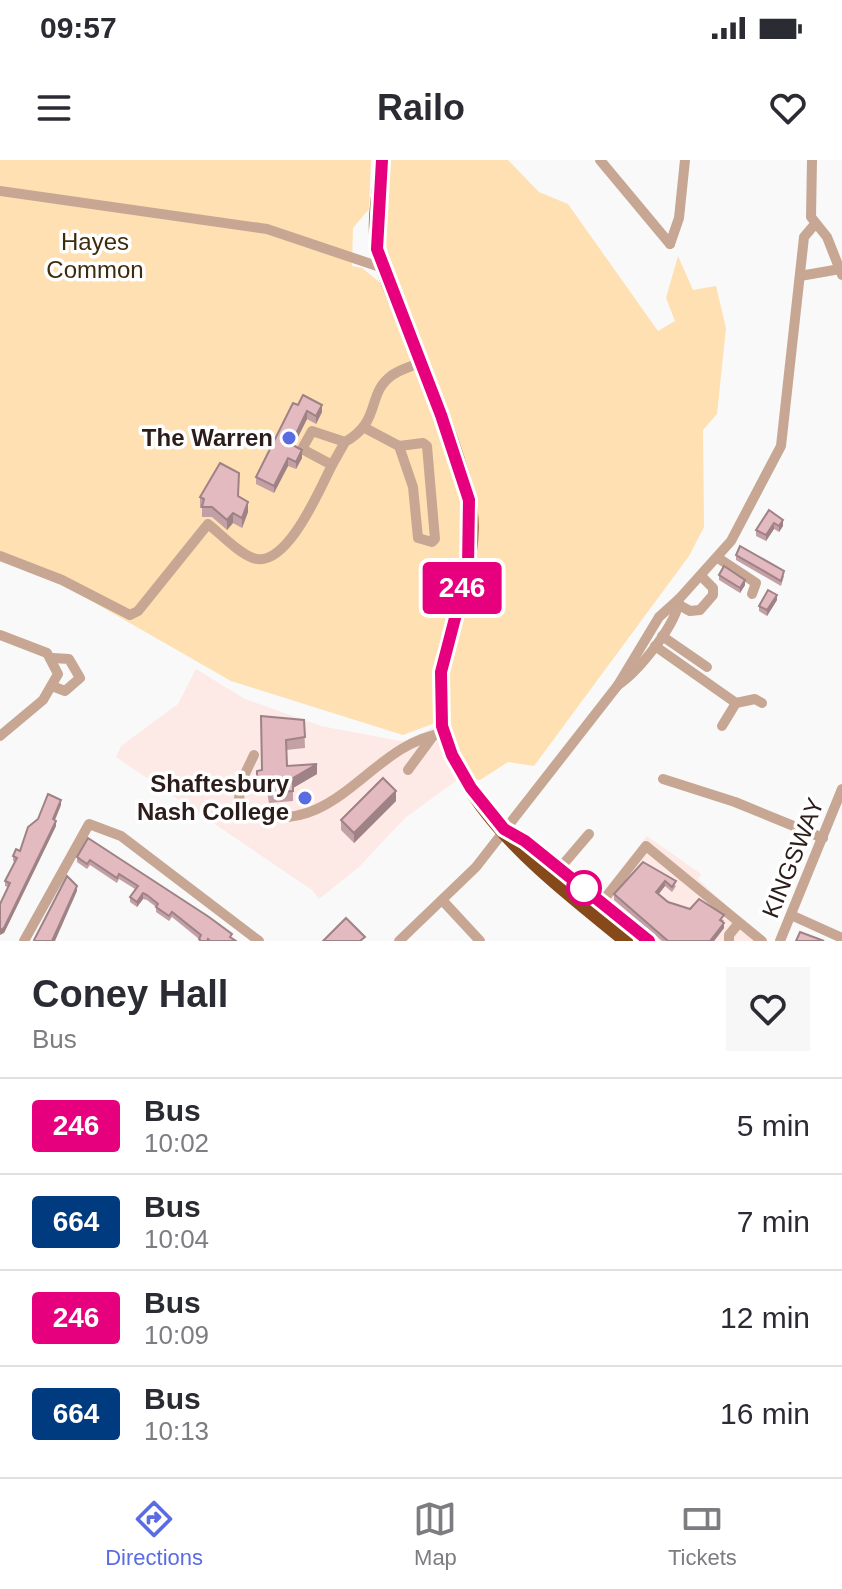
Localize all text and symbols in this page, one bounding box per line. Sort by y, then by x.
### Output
text: 09:57 [40,11,117,44]
icon: menu [32,86,76,130]
icon: heart [766,86,810,130]
text: Railo [377,87,465,128]
park label: Hayes Common [46,228,144,283]
place label: The Warren [142,424,273,451]
marker: The Warren [280,429,298,447]
line badge: 246 [416,562,508,614]
text: 246 [439,572,485,603]
place label: Shaftesbury Nash College [137,770,290,825]
marker: Shaftesbury Nash College [296,789,314,807]
street label: KINGSWAY [756,794,829,922]
unlabelled marker [567,871,601,905]
button: heart [726,967,810,1051]
text: Coney Hall [32,973,228,1015]
text: Bus [32,1024,77,1054]
text: Bus [144,1094,201,1127]
text: 5 min [737,1109,810,1142]
text: 246 [53,1110,99,1141]
text: 10:02 [144,1128,209,1158]
text: Bus [144,1190,201,1223]
text: 7 min [737,1205,810,1238]
text: 664 [53,1206,99,1237]
text: 10:04 [144,1224,209,1254]
text: Bus [144,1286,201,1319]
text: 12 min [720,1301,810,1334]
text: 246 [53,1302,99,1333]
text: 10:09 [144,1320,209,1350]
text: Bus [144,1382,201,1415]
text: 16 min [720,1397,810,1430]
text: 664 [53,1398,99,1429]
text: 10:13 [144,1416,209,1446]
tab: Directions [105,1497,203,1571]
tab: Map [413,1497,457,1571]
tab: Tickets [668,1497,737,1571]

